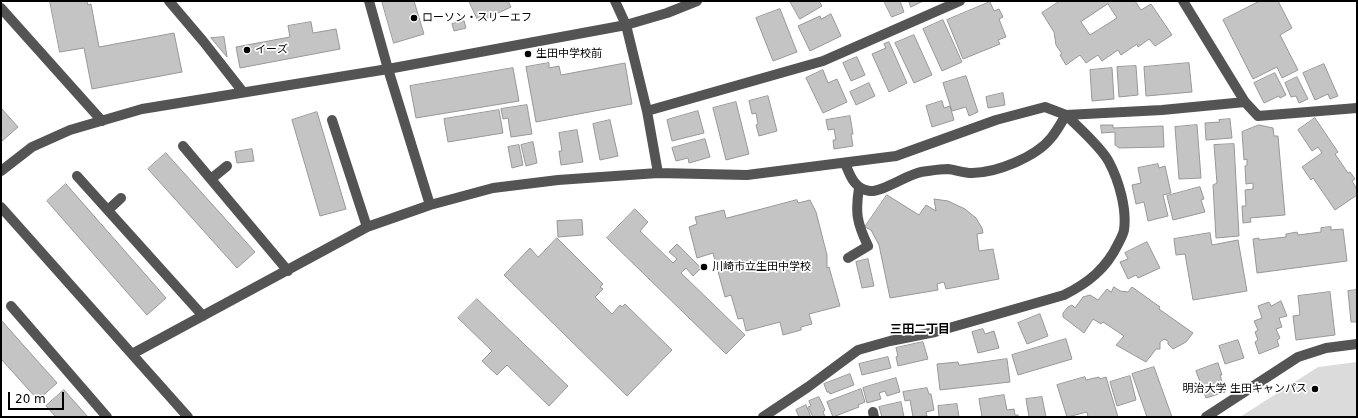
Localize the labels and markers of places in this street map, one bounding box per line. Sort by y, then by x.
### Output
place label: ローソン・スリーエフ [422,11,532,25]
marker: ローソン・スリーエフ [409,13,419,23]
place label: イーズ [255,43,288,57]
marker: イーズ [242,45,252,55]
place label: 生田中学校前 [536,47,602,61]
marker: 生田中学校前 [523,49,533,59]
place label: 川崎市立生田中学校 [712,260,811,274]
marker: 川崎市立生田中学校 [699,262,709,272]
place label: 明治大学 生田キャンパス [1183,382,1307,396]
marker: 明治大学 生田キャンパス [1310,384,1320,394]

